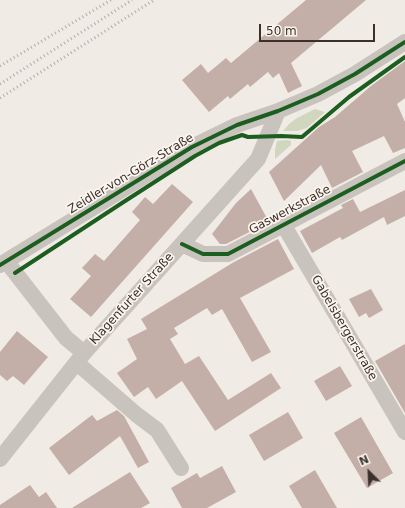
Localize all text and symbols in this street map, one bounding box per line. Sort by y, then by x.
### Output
scale bar [261,16,377,42]
text: 50 m [266,24,297,38]
street label: Zeidler-von-Görz-Straße [66,131,196,217]
street label: Gaswerkstraße [247,182,333,238]
street label: Klagenfurter Straße [87,250,177,348]
street label: Gabelsbergerstraße [308,273,380,383]
north arrow [349,452,389,492]
text: N [357,453,371,468]

